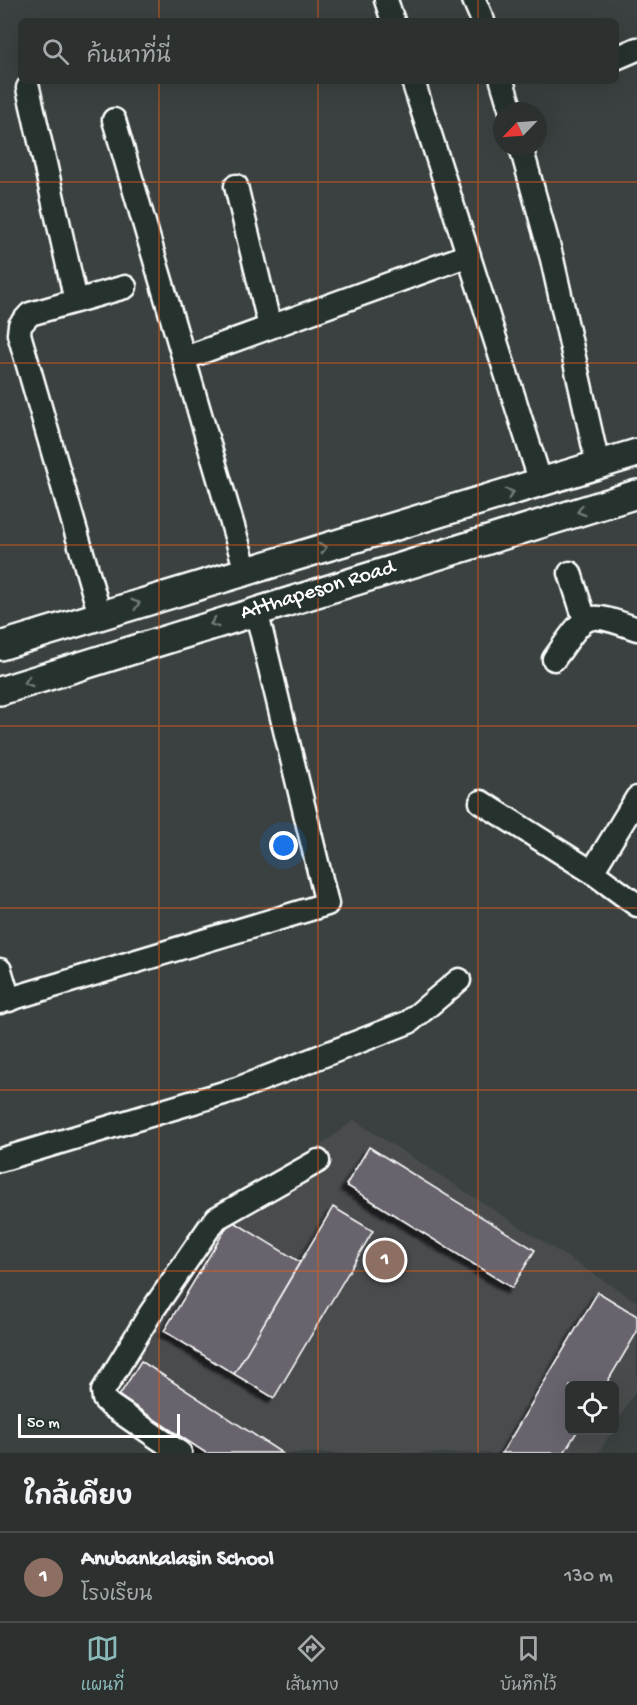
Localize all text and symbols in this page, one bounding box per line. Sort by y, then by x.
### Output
search box [18,18,619,84]
icon: search [39,35,72,68]
text: ค้นหาที่นี่ [87,45,171,71]
north arrow [493,102,547,156]
one-way arrow [504,488,515,500]
one-way arrow [576,504,587,517]
one-way arrow [317,543,328,555]
street label: Atthapeson Road [238,555,400,627]
one-way arrow [130,599,141,611]
one-way arrow [209,616,220,629]
one-way arrow [23,675,34,687]
your location [269,831,298,860]
pin: 1 [366,1238,404,1282]
map controls [565,1381,619,1435]
button: locate [565,1381,619,1435]
scale bar [18,1411,180,1438]
text: 50 m [27,1415,60,1434]
text: ใกล้เคียง [24,1484,132,1515]
text: Anubankalasin School [81,1547,274,1573]
text: 1 [39,1566,48,1589]
text: 130 m [564,1566,613,1589]
text: โรงเรียน [81,1585,152,1608]
tab: แผนที่ [81,1632,124,1697]
tab: เส้นทาง [285,1632,338,1697]
tab: บันทึกไว้ [500,1632,556,1697]

